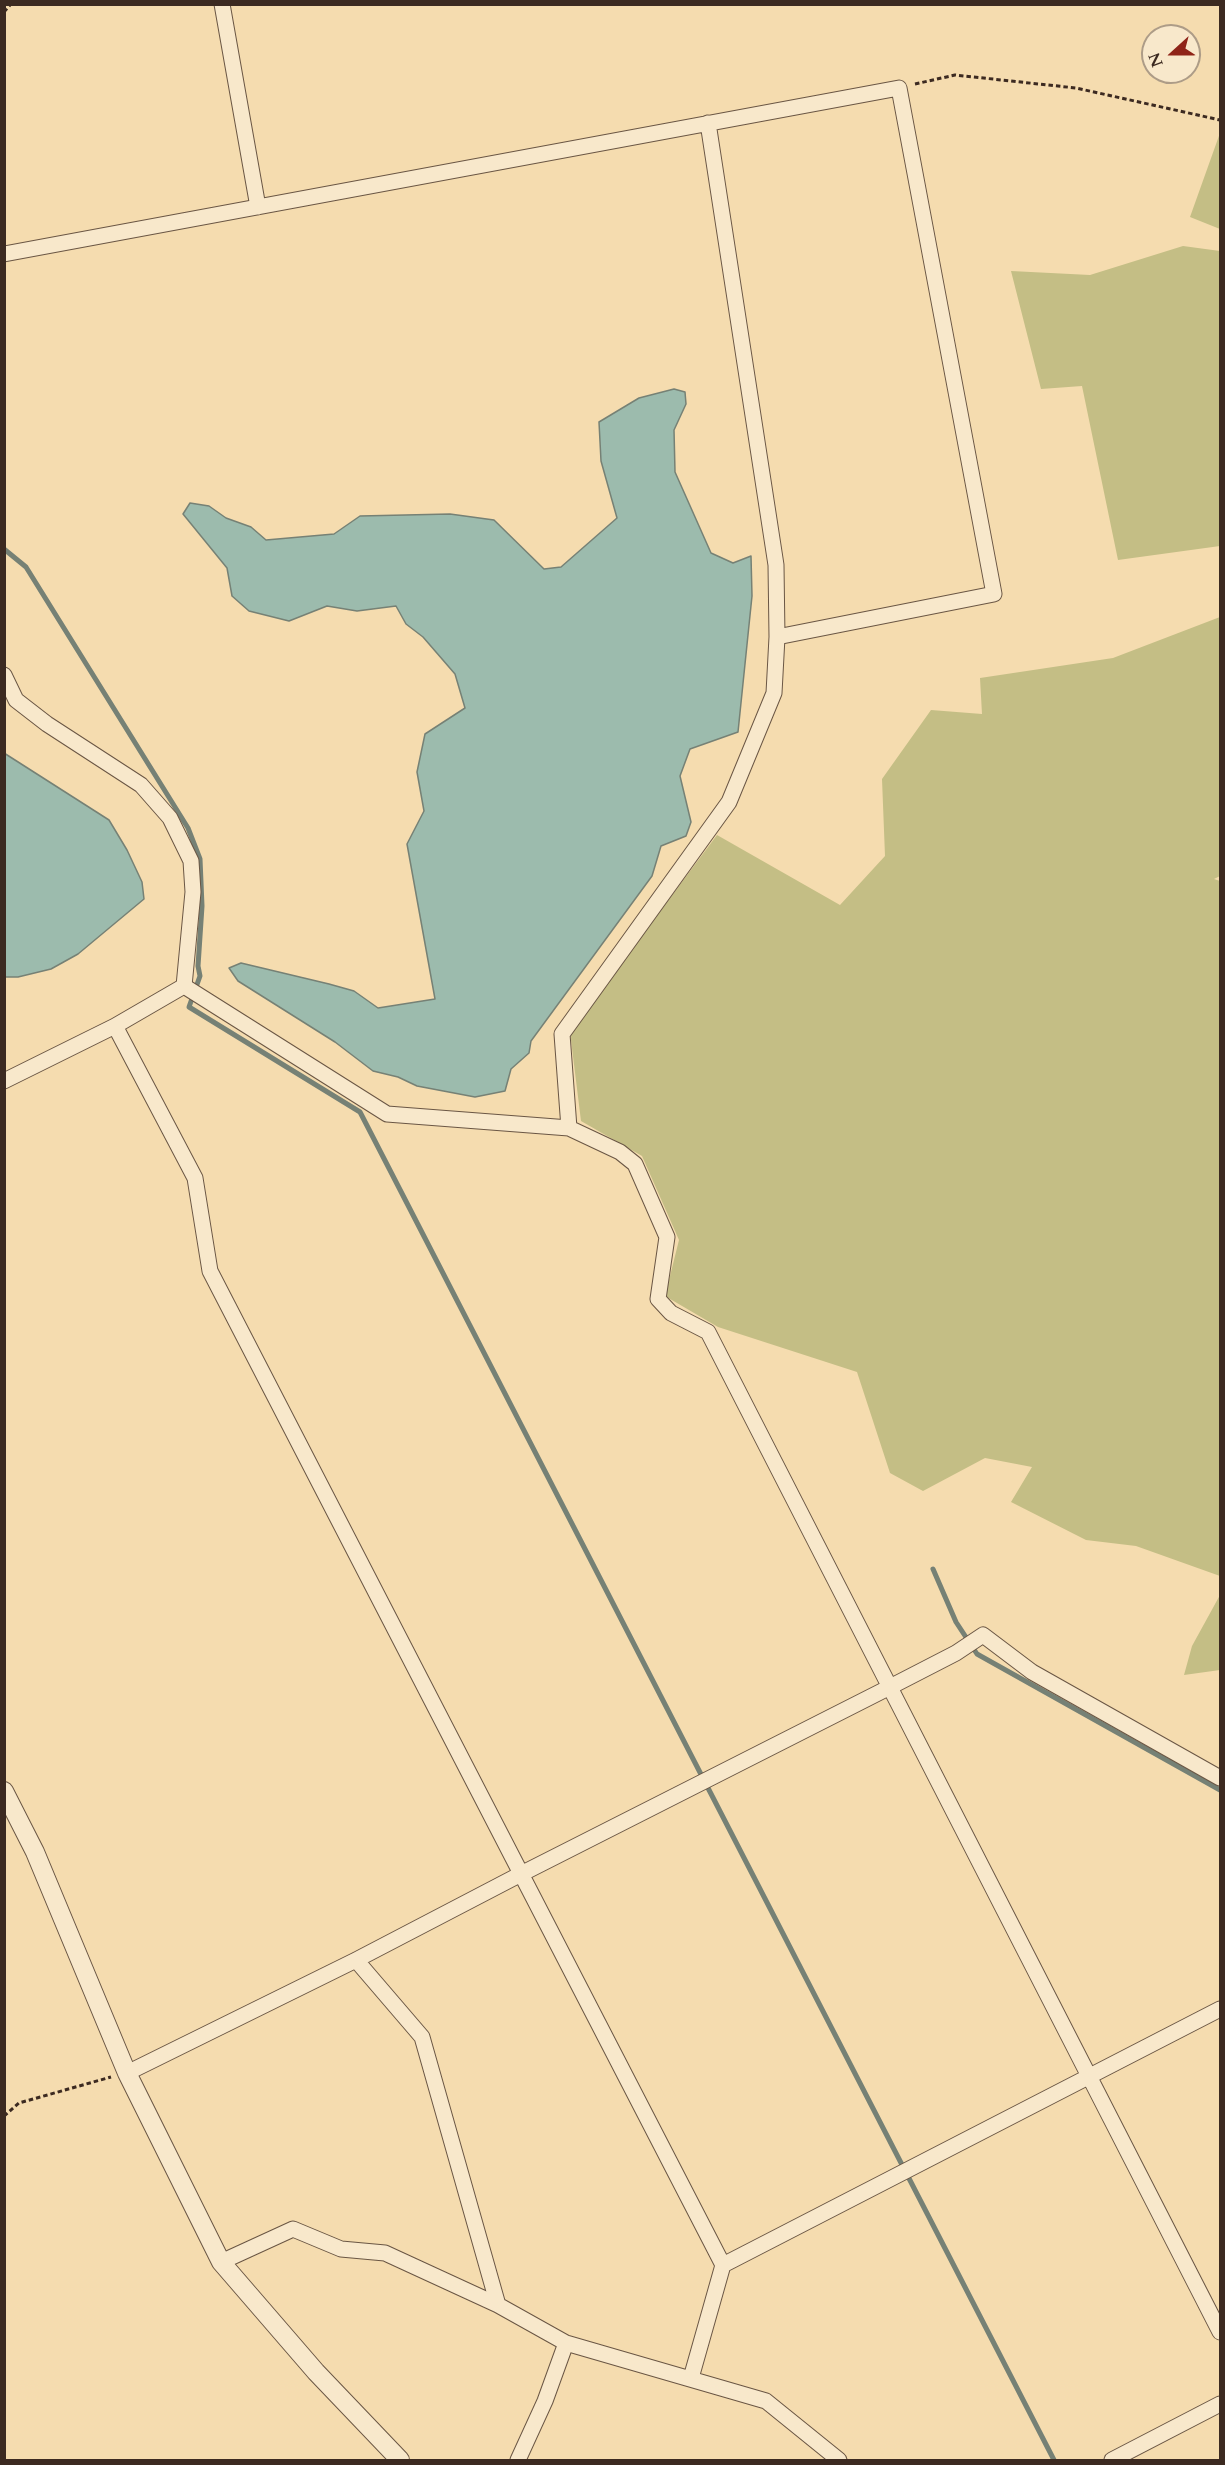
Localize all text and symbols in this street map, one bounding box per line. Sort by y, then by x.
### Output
north arrow [1141,24,1201,84]
text: N [1143,49,1169,70]

